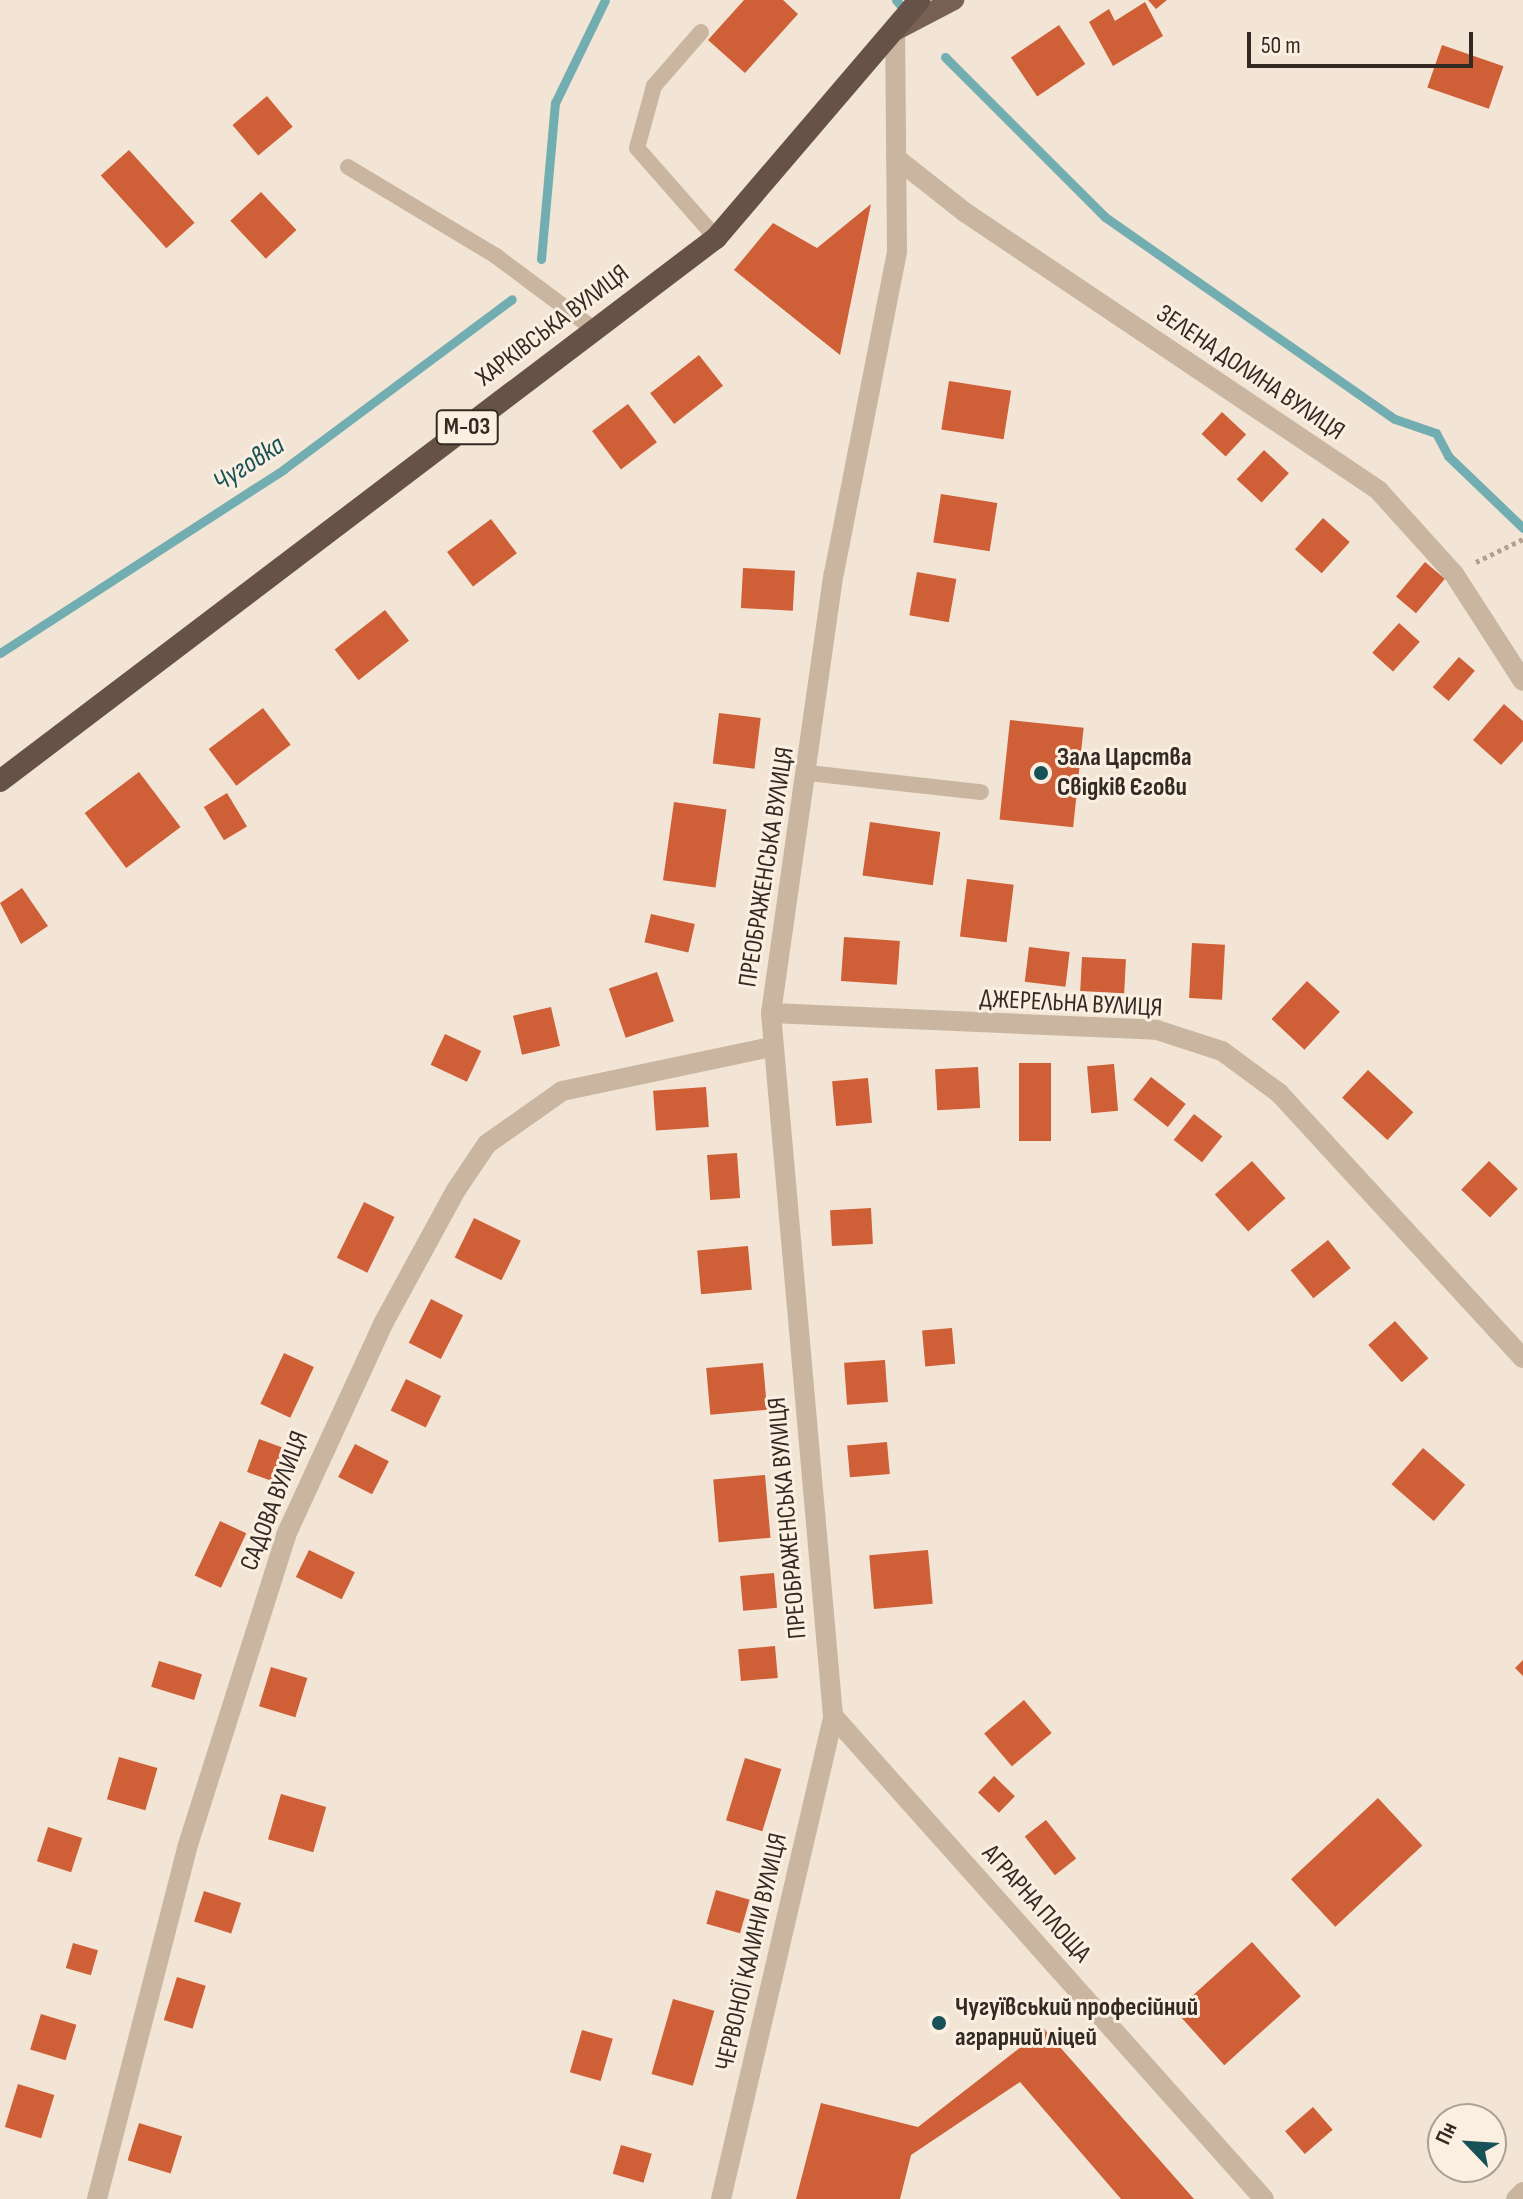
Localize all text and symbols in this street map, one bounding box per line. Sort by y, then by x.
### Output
scale bar [1251,16,1477,66]
text: 50 m [1261,31,1301,60]
street label: ХАРКІВСЬКА ВУЛИЦЯ [470,258,636,394]
street label: ЗЕЛЕНА ДОЛИНА ВУЛИЦЯ [1150,299,1350,447]
road number: М-03 [435,407,499,447]
water label: Чуговка [207,429,291,499]
place label: Зала Царства Свідків Єгови [1057,742,1192,804]
street label: ПРЕОБРАЖЕНСЬКА ВУЛИЦЯ [733,745,801,989]
marker: Зала Царства Свідків Єгови [1032,764,1050,782]
street label: ДЖЕРЕЛЬНА ВУЛИЦЯ [979,984,1163,1024]
street label: ПРЕОБРАЖЕНСЬКА ВУЛИЦЯ [762,1396,814,1640]
street label: САДОВА ВУЛИЦЯ [234,1427,316,1575]
street label: ЧЕРВОНОЇ КАЛИНИ ВУЛИЦЯ [710,1830,794,2074]
street label: АГРАРНА ПЛОЩА [975,1839,1097,1969]
place label: Чугуївський професійний аграрний ліцей [955,1992,1198,2054]
marker: Чугуївський професійний аграрний ліцей [930,2014,948,2032]
north arrow [1427,2103,1507,2183]
text: Пн [1430,2118,1463,2149]

